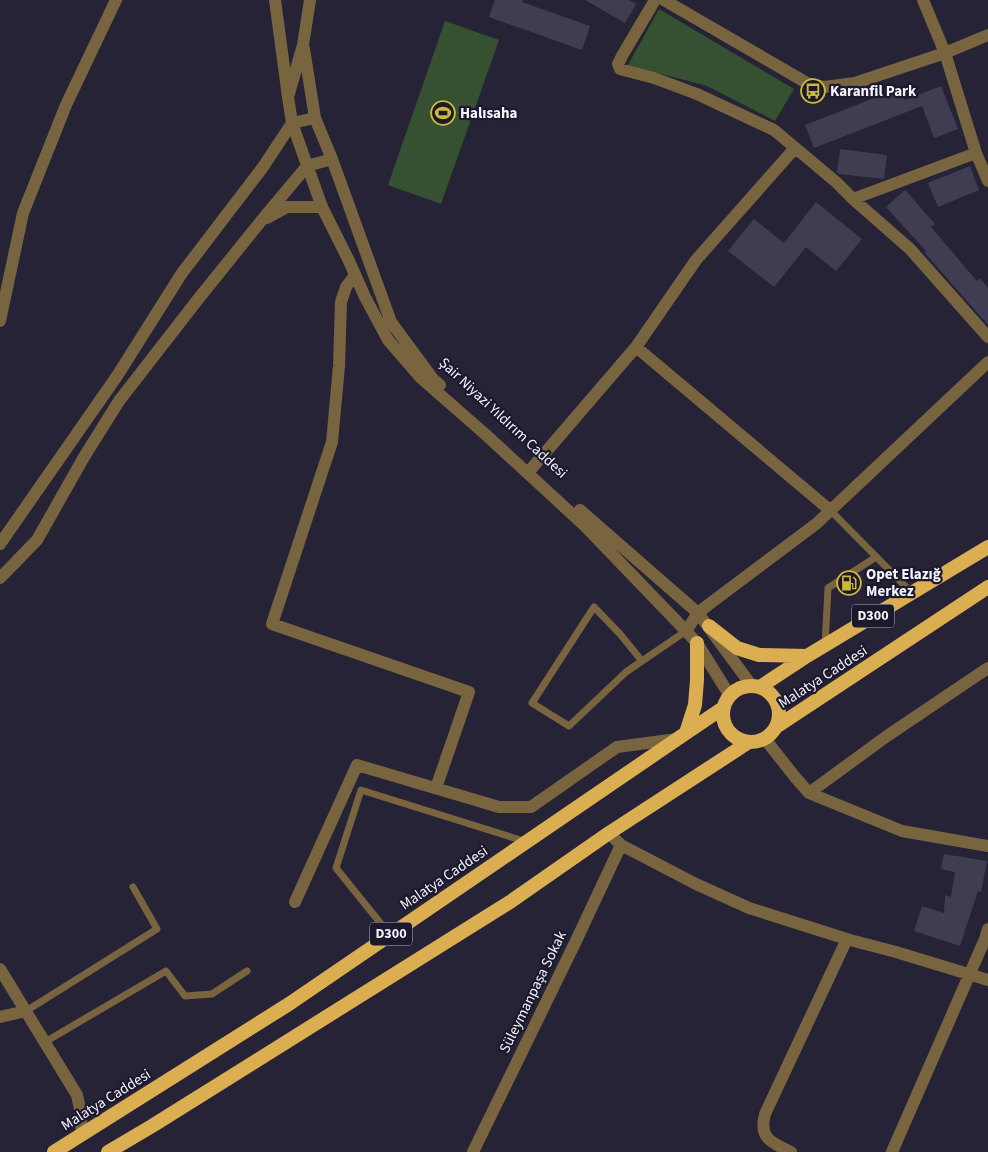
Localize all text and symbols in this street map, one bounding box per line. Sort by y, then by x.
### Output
bus stop icon: Karanfil Park [800,78,826,104]
place label: Karanfil Park [830,81,917,102]
sports icon: Halısaha [430,100,456,126]
place label: Halısaha [460,103,518,124]
street label: Şair Niyazi Yıldırım Caddesi [434,353,572,483]
place label: Opet Elazığ Merkez [866,564,941,602]
fuel station icon: Opet Elazığ Merkez [836,570,862,596]
road number: D300 [852,604,894,628]
street label: Malatya Caddesi [774,640,872,714]
street label: Malatya Caddesi [396,841,492,915]
road number: D300 [370,922,412,946]
street label: Süleymanpaşa Sokak [494,927,572,1057]
street label: Malatya Caddesi [57,1064,155,1136]

